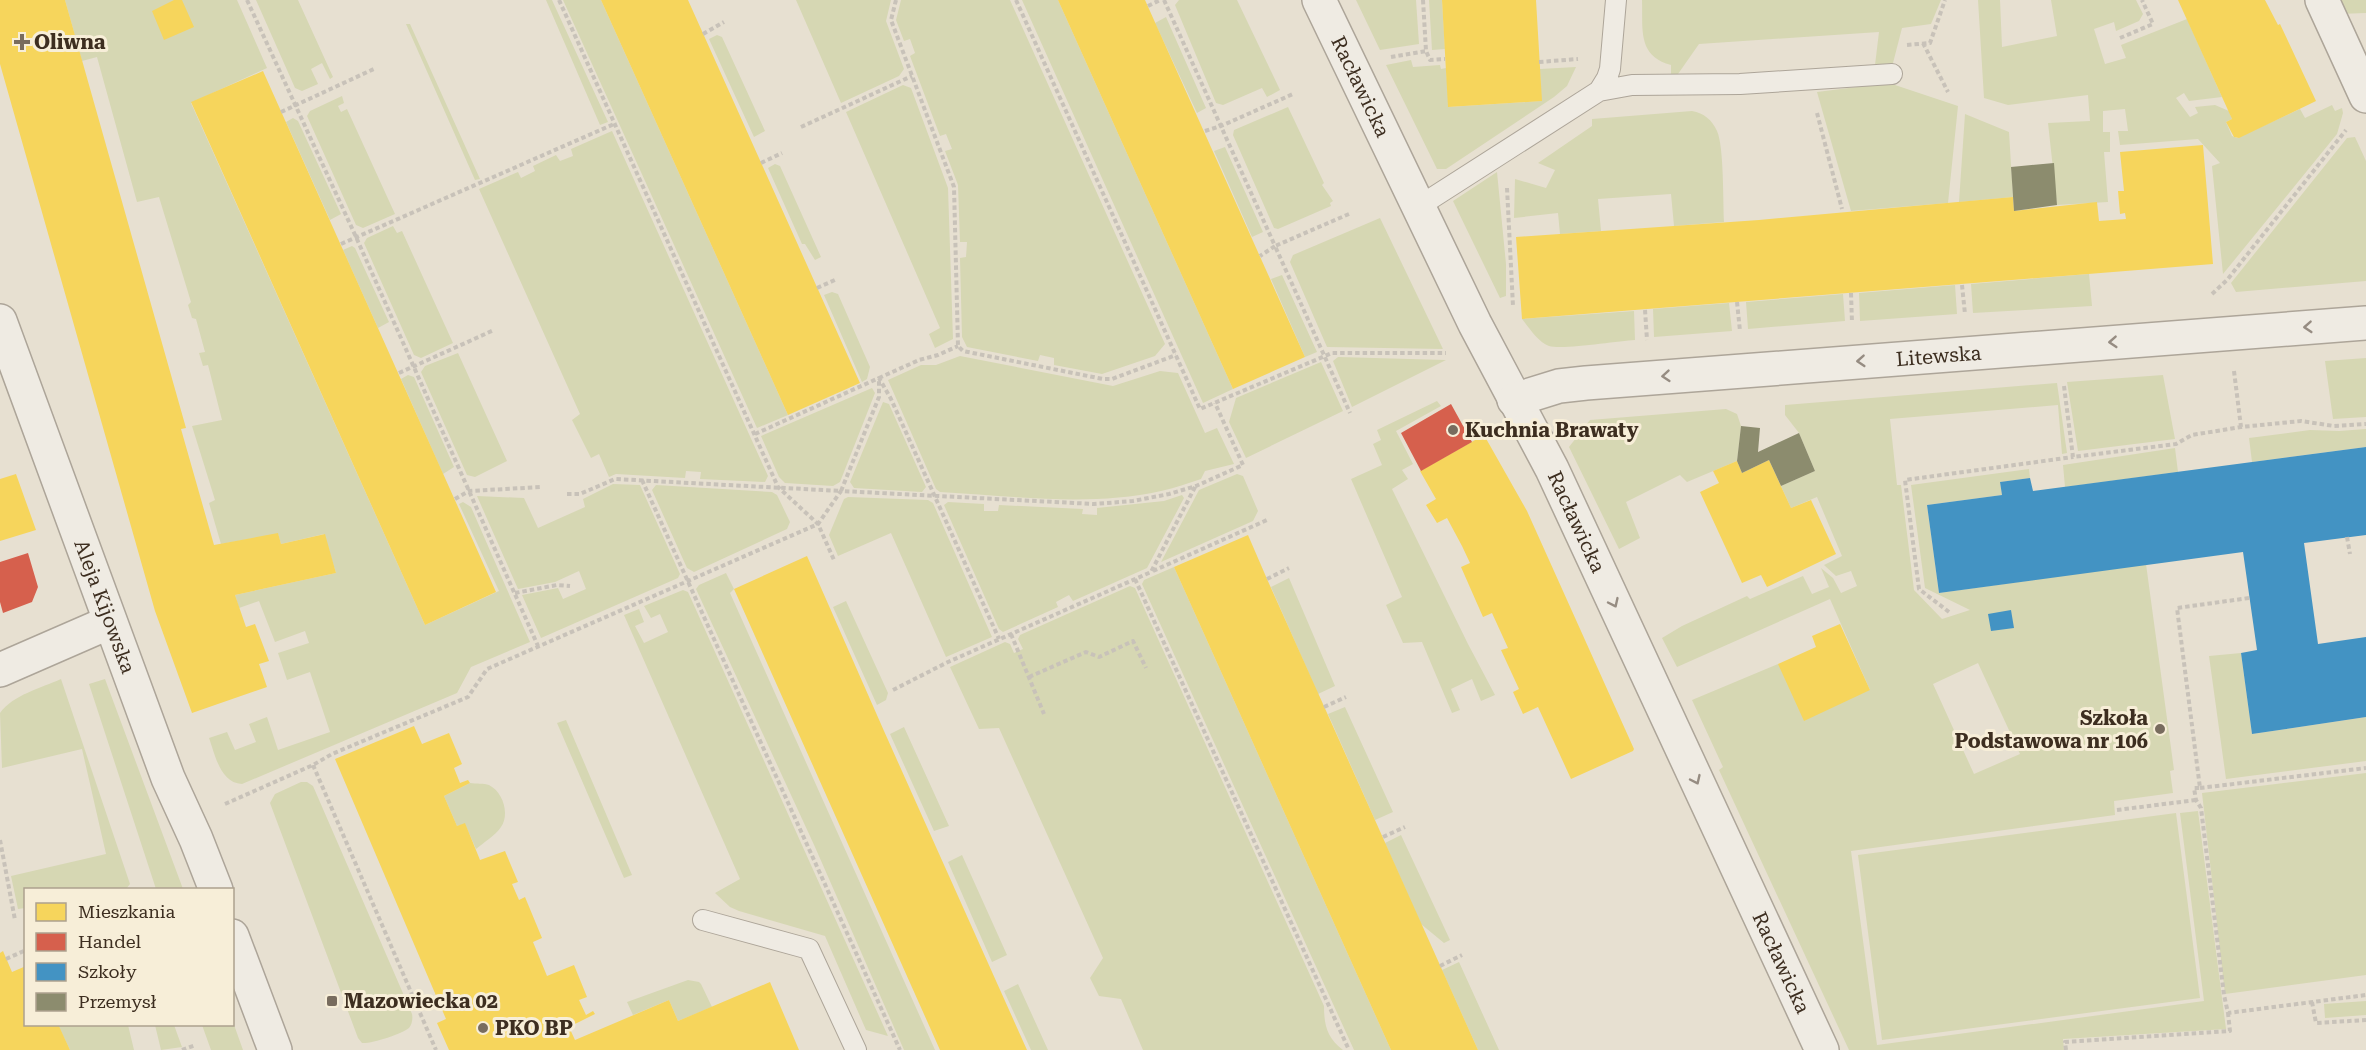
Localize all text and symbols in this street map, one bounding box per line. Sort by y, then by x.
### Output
place label: Oliwna [34,30,106,54]
street label: Racławicka [1326,32,1395,141]
marker: Oliwna [15,35,29,49]
one-way arrow [2303,320,2312,333]
one-way arrow [2109,335,2118,348]
street label: Litewska [1895,341,1982,371]
one-way arrow [1856,354,1865,367]
one-way arrow [1662,370,1671,383]
place label: Kuchnia Brawaty [1465,418,1639,442]
marker: Kuchnia Brawaty [1446,423,1460,437]
street label: Racławicka [1543,467,1611,577]
street label: Aleja Kijowska [69,536,141,677]
one-way arrow [1606,597,1618,608]
place label: Szkoła Podstawowa nr 106 [1955,706,2148,753]
marker: Szkoła Podstawowa nr 106 [2153,722,2167,736]
one-way arrow [1689,773,1701,784]
legend [24,888,234,1026]
text: Mieszkania [78,901,175,922]
street label: Racławicka [1747,908,1815,1017]
text: Handel [78,931,141,952]
text: Szkoły [78,961,137,982]
place label: Mazowiecka 02 [344,989,498,1013]
text: Przemysł [78,991,157,1012]
marker: Mazowiecka 02 [325,994,339,1008]
place label: PKO BP [495,1016,573,1040]
marker: PKO BP [476,1021,490,1035]

